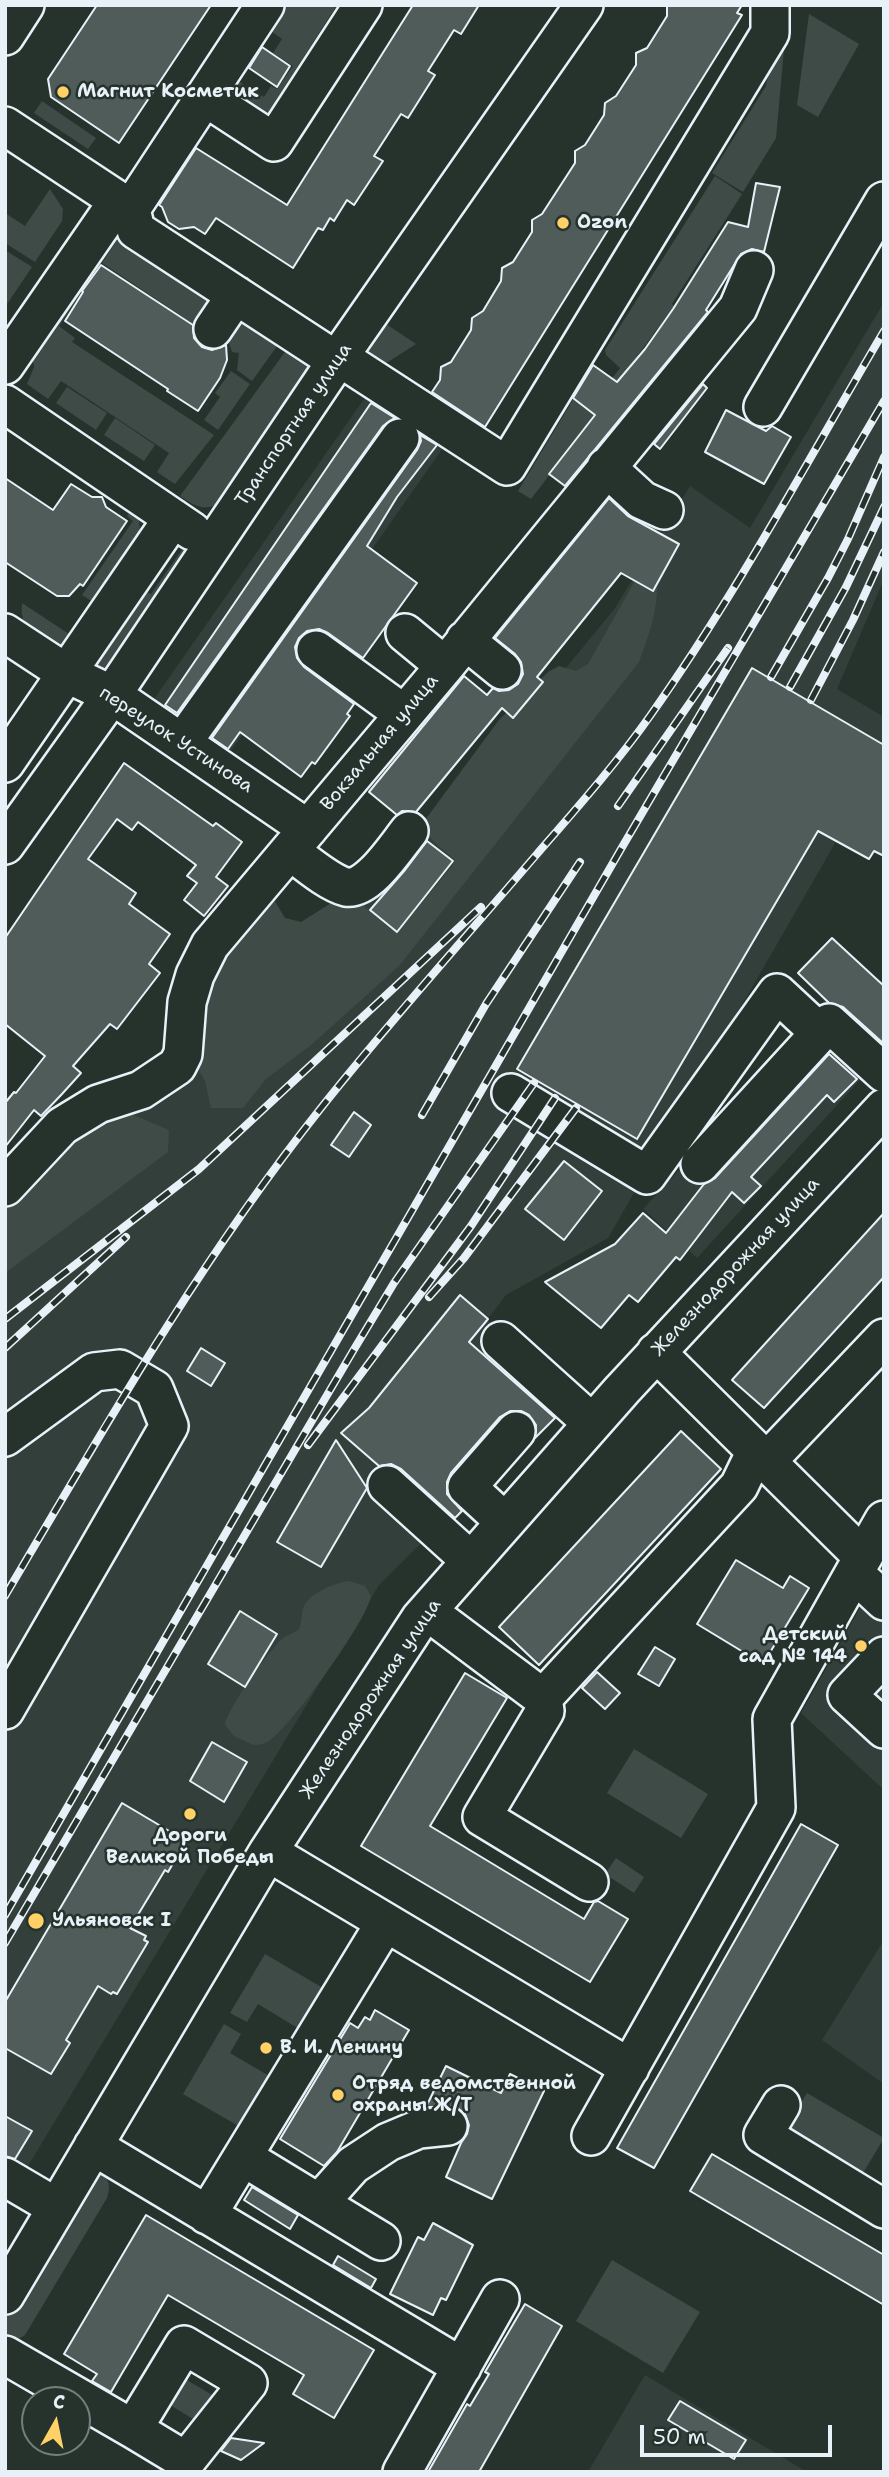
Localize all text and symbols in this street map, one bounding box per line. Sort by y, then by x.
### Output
place label: Магнит Косметик [77,81,259,103]
marker: Магнит Косметик [55,84,71,100]
place label: Ozon [577,212,627,234]
marker: Ozon [555,215,571,231]
street label: Транспортная улица [231,339,357,511]
street label: Вокзальная улица [316,670,444,816]
street label: переулок Устинова [95,682,257,798]
street label: Железнодорожная улица [647,1173,825,1361]
street label: Железнодорожная улица [296,1595,446,1803]
place label: Детский сад № 144 [739,1624,847,1668]
marker: Детский сад № 144 [853,1638,869,1654]
marker: Дороги Великой Победы [182,1806,198,1822]
place label: Дороги Великой Победы [106,1825,274,1869]
place label: Ульяновск I [52,1910,171,1932]
marker: Ульяновск I [26,1911,46,1931]
place label: В. И. Ленину [280,2037,403,2059]
marker: В. И. Ленину [258,2040,274,2056]
place label: Отряд ведомственной охраны Ж/Т [352,2073,576,2117]
marker: Отряд ведомственной охраны Ж/Т [330,2087,346,2103]
north arrow [21,2386,91,2456]
text: С [51,2388,67,2415]
scale bar [644,2410,836,2454]
text: 50 m [653,2423,706,2451]

